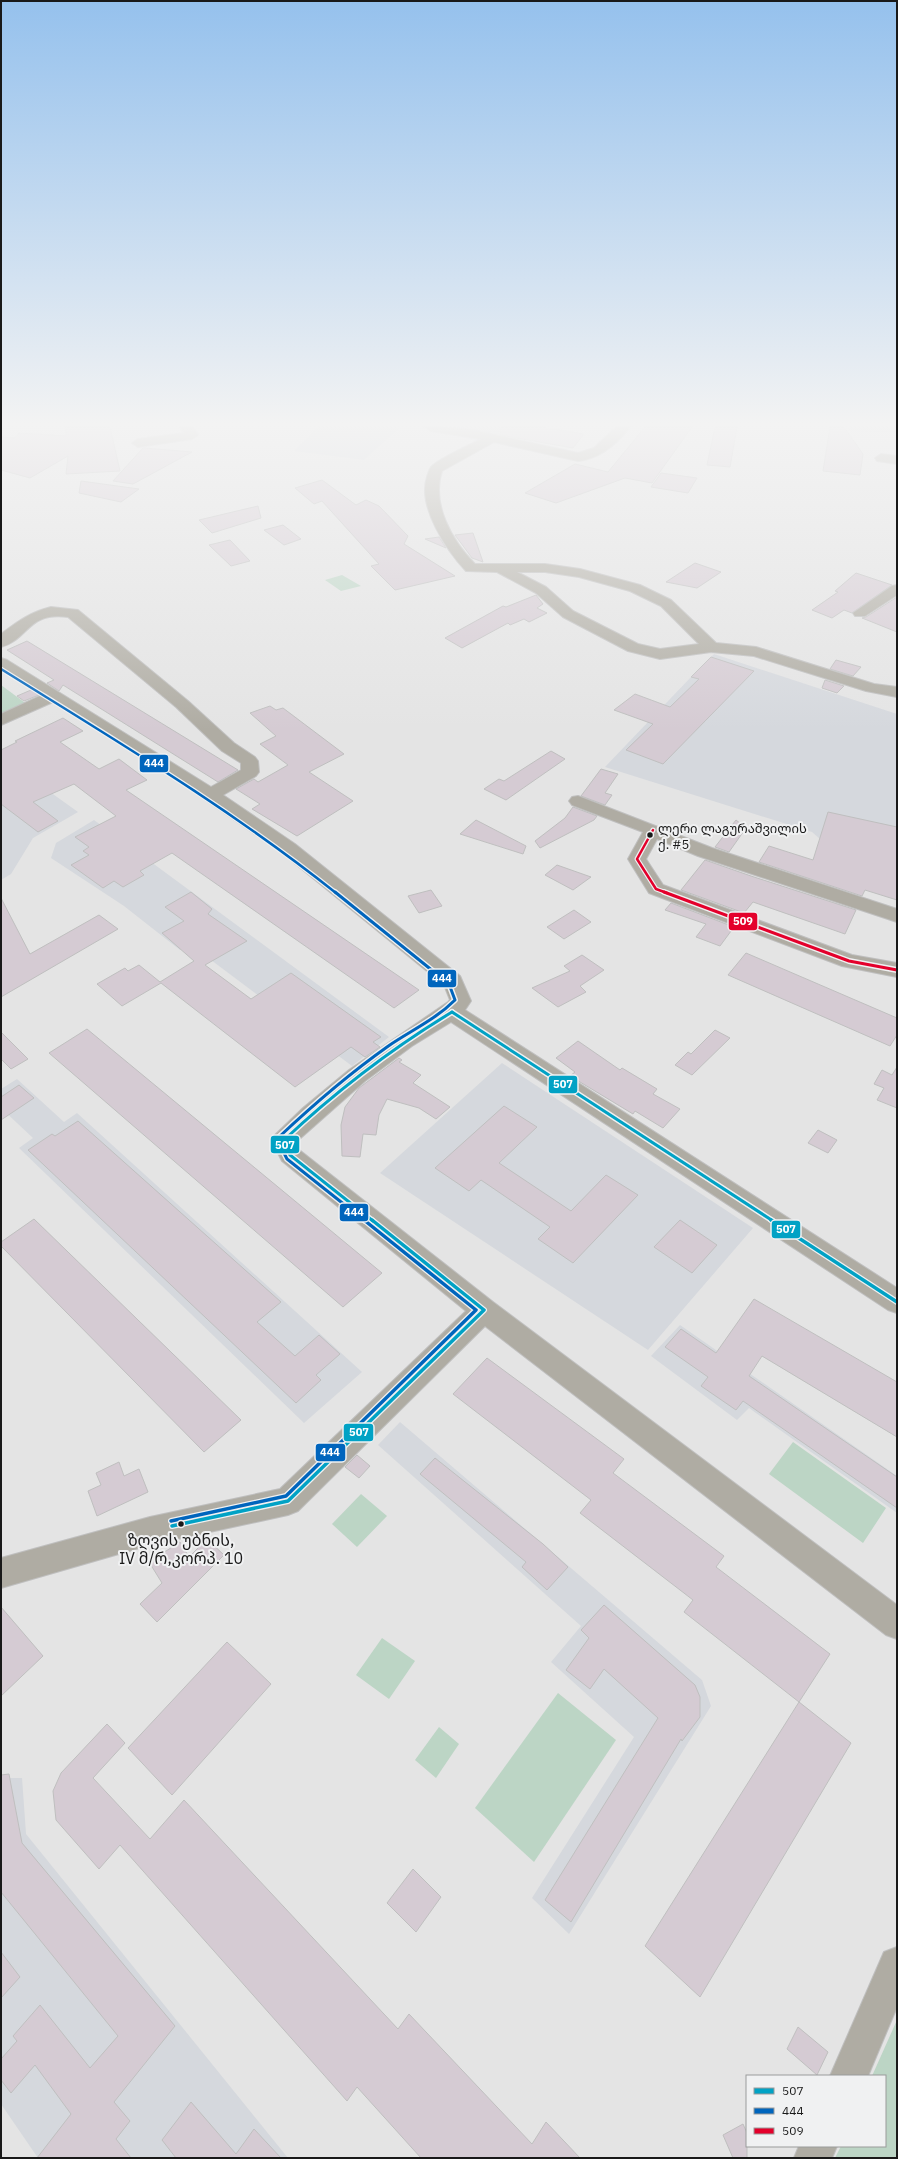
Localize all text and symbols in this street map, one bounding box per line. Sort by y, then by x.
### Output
line badge: 444 [139,754,169,773]
text: 444 [144,756,164,770]
place label: ლერი ლაგურაშვილის ქ. #5 [658,820,807,853]
marker: ლერი ლაგურაშვილის ქ. #5 [645,830,655,840]
line badge: 509 [728,912,758,931]
text: 509 [733,914,753,928]
line badge: 444 [427,969,457,988]
text: 444 [432,971,452,985]
line badge: 507 [548,1075,578,1094]
text: 507 [553,1077,573,1091]
line badge: 507 [270,1135,300,1154]
text: 507 [275,1138,295,1152]
line badge: 444 [339,1203,369,1222]
text: 444 [344,1205,364,1219]
line badge: 507 [771,1220,801,1239]
text: 507 [776,1222,796,1236]
line badge: 507 [343,1423,374,1442]
text: 507 [349,1425,369,1439]
line badge: 444 [315,1443,346,1462]
text: 444 [320,1445,340,1459]
marker: ზღვის უბნის, IV მ/რ,კორპ. 10 [176,1519,186,1529]
place label: ზღვის უბნის, IV მ/რ,კორპ. 10 [119,1530,243,1568]
legend [746,2075,886,2147]
text: 507 [782,2083,804,2098]
text: 444 [782,2103,804,2118]
text: 509 [782,2123,804,2138]

